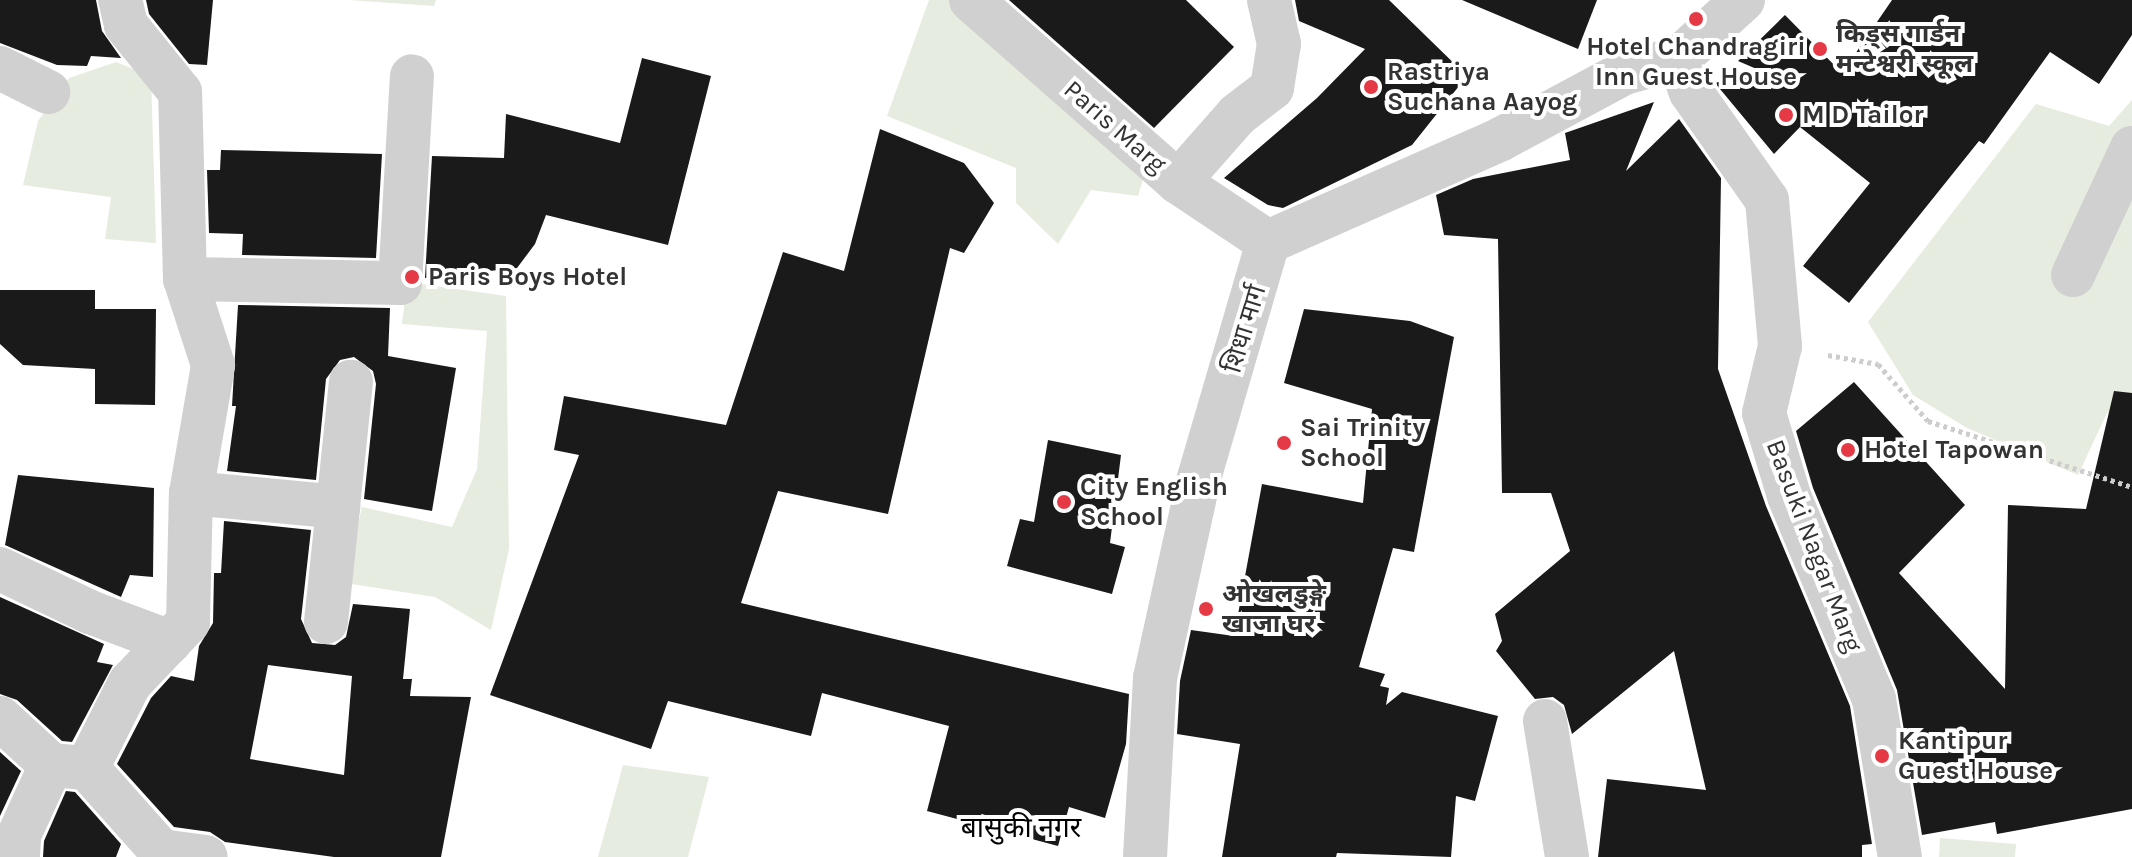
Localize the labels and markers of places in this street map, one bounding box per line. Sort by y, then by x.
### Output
marker: Hotel Chandragiri Inn Guest House [1687,10,1705,28]
place label: किड्स गार्डन मन्टेश्वरी स्कूल [1836,18,1973,80]
place label: Hotel Chandragiri Inn Guest House [1586,31,1806,92]
marker: किड्स गार्डन मन्टेश्वरी स्कूल [1811,40,1829,58]
place label: Rastriya Suchana Aayog [1387,56,1577,118]
marker: Rastriya Suchana Aayog [1362,78,1380,96]
place label: M D Tailor [1802,99,1924,131]
marker: M D Tailor [1777,106,1795,124]
place label: Paris Boys Hotel [428,261,627,293]
marker: Paris Boys Hotel [403,268,421,286]
place label: Sai Trinity School [1300,412,1425,474]
marker: Sai Trinity School [1275,434,1293,452]
place label: Hotel Tapowan [1864,434,2044,466]
marker: Hotel Tapowan [1839,441,1857,459]
place label: City English School [1080,471,1228,532]
marker: City English School [1055,493,1073,511]
place label: ओखलडुङ्गे खाजा घर [1222,578,1326,640]
marker: ओखलडुङ्गे खाजा घर [1197,600,1215,618]
place label: Kantipur Guest House [1898,725,2053,786]
marker: Kantipur Guest House [1873,747,1891,765]

